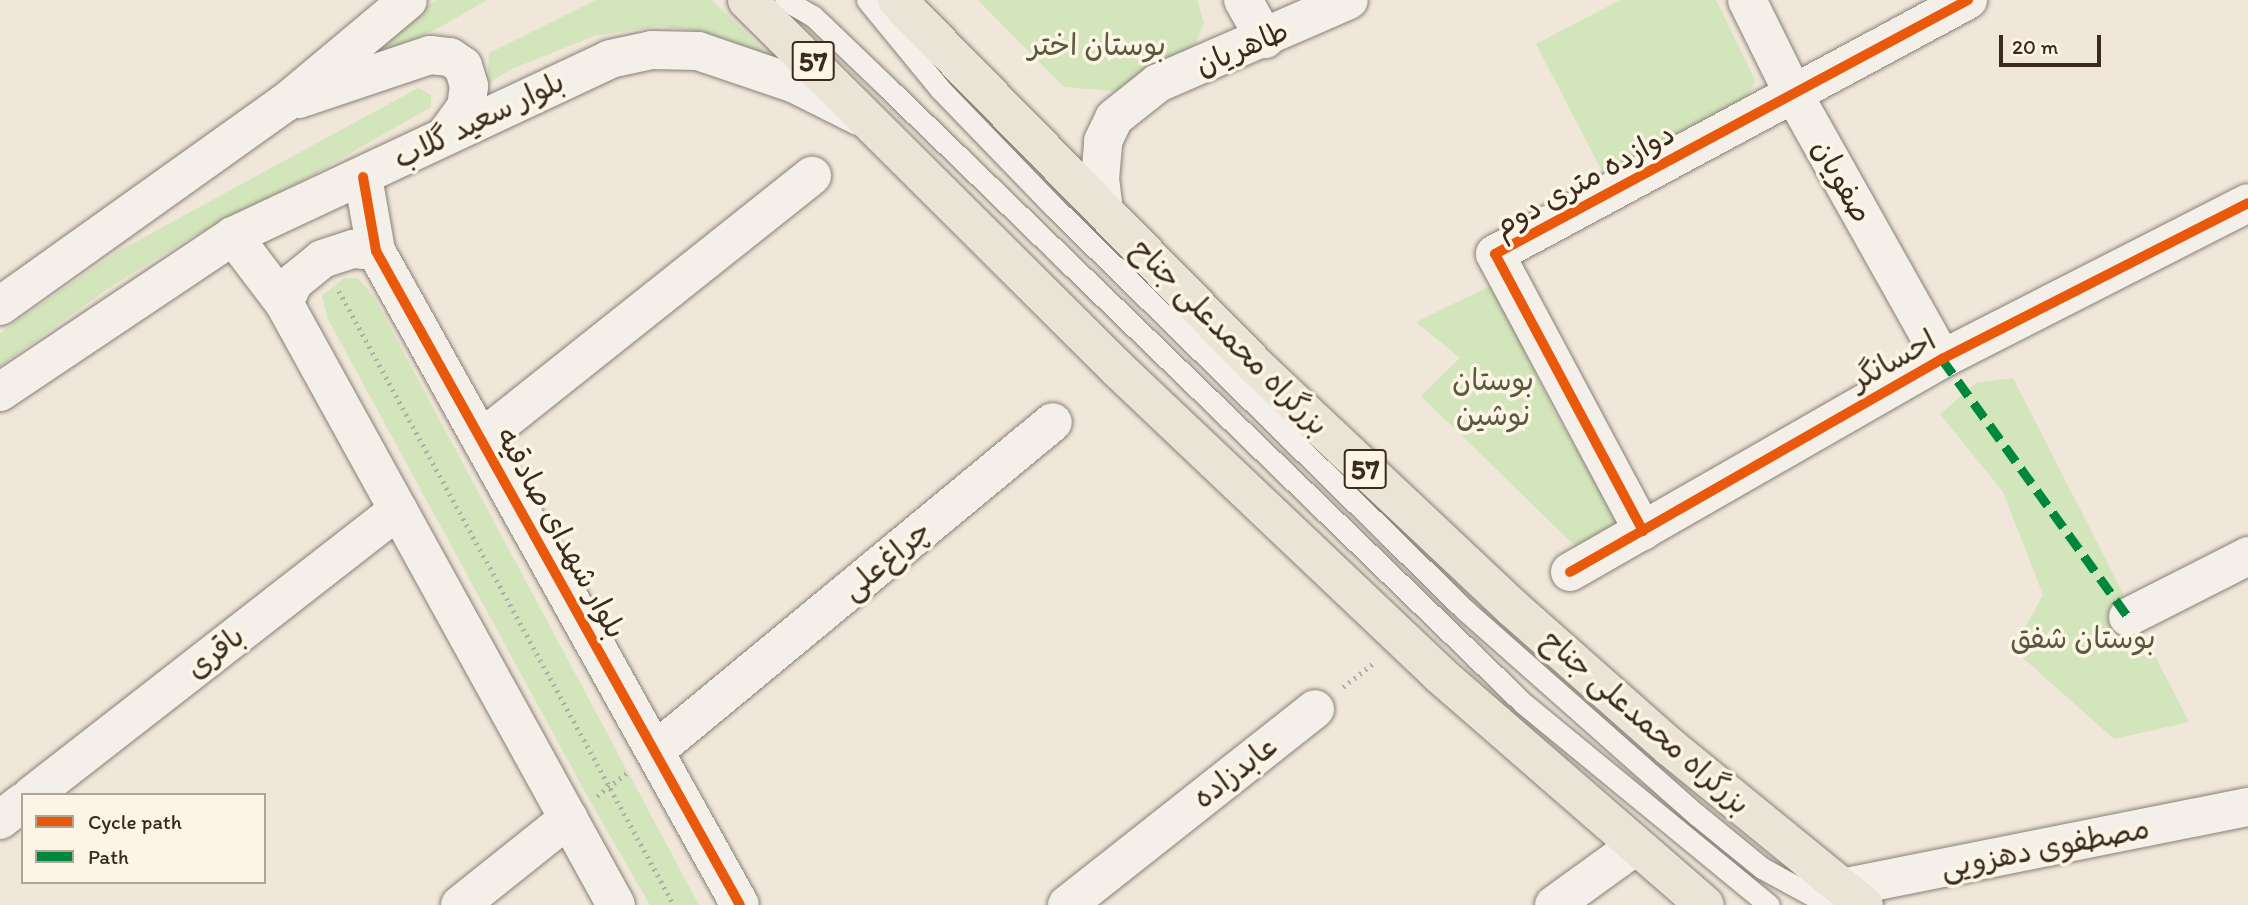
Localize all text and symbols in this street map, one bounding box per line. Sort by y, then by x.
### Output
street label: طاهریان [1190,12,1294,84]
scale bar [2003,21,2104,65]
park label: بوستان اختر [1028,27,1166,63]
text: 20 m [2012,34,2058,59]
road number: 57 [790,36,836,86]
street label: بلوار سعید گلاب [388,63,570,177]
street label: دوازده متری دوم [1487,116,1681,244]
street label: صفویان [1804,133,1880,229]
street label: بزرگراه محمدعلی جناح [1124,231,1336,443]
street label: احسانگر [1844,322,1942,398]
park label: بوستان نوشین [1452,362,1534,432]
street label: بلوار شهدای صادقیه [488,421,634,645]
road number: 57 [1342,444,1388,494]
street label: چراغ‌علی [834,512,938,608]
street label: باقری [178,618,252,686]
park label: بوستان شفق [2010,620,2156,656]
street label: بزرگراه محمدعلی جناح [1535,622,1757,822]
street label: عابدزاده [1186,728,1284,816]
legend [21,793,266,884]
text: Cycle path [88,809,182,834]
street label: مصطفوی دهزویی [1938,810,2152,886]
text: Path [88,844,129,869]

